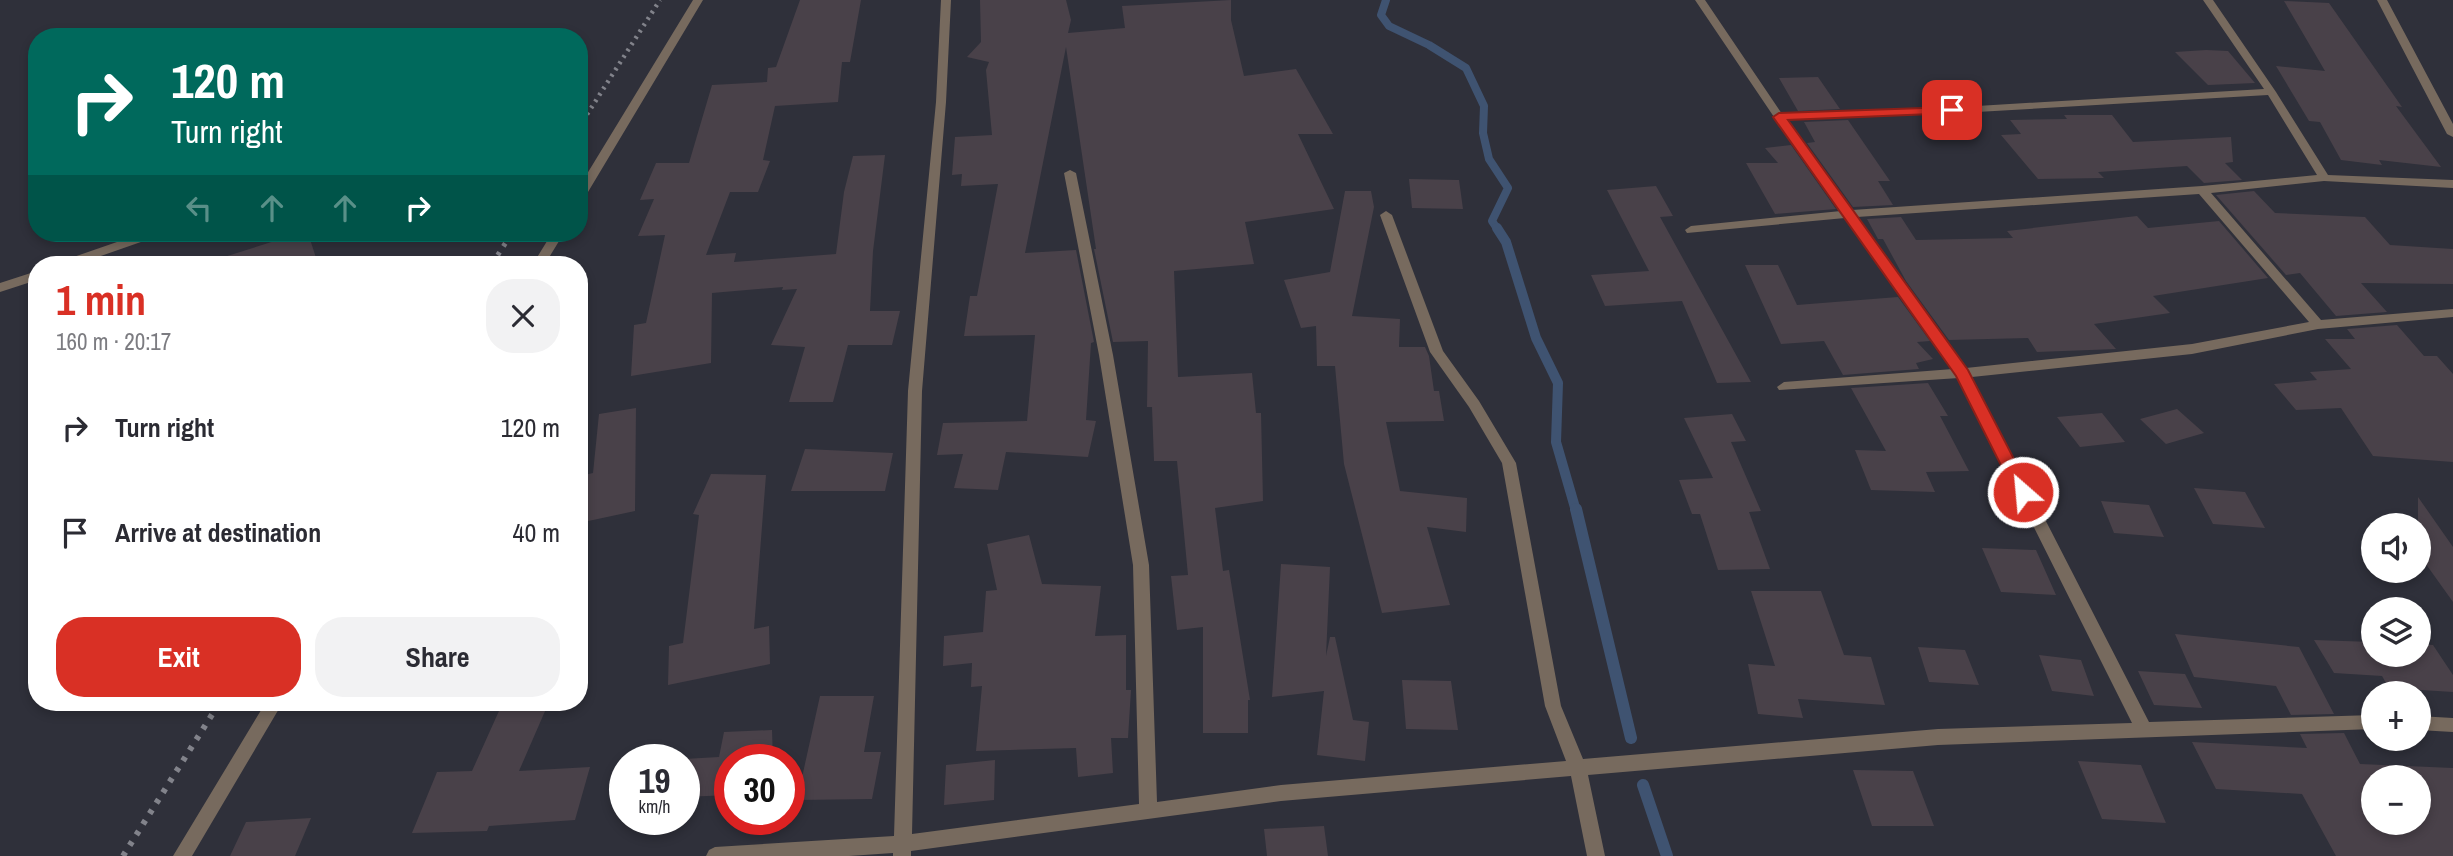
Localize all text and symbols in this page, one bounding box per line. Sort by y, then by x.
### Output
text: 120 m [171,47,285,113]
icon: right [56,56,147,147]
pin [1922,80,1982,140]
icon: arrive [1933,91,1971,129]
text: Turn right [171,110,283,153]
icon: left [180,189,218,227]
icon: ahead [253,189,291,227]
icon: ahead [326,189,364,227]
icon: right [399,189,437,227]
text: 1 min [56,272,146,328]
button: close [486,279,560,353]
text: 160 m · 20:17 [56,326,171,357]
icon: right [56,409,94,447]
text: Turn right [115,410,214,445]
text: 120 m [501,410,560,445]
position arrow [1986,455,2060,529]
map controls [2361,513,2431,835]
button: sound [2361,513,2431,583]
icon: arrive [56,514,94,552]
text: Arrive at destination [115,515,321,550]
text: 40 m [513,515,560,550]
button: layers [2361,597,2431,667]
button: Exit [56,617,301,697]
button: Share [315,617,560,697]
button: + [2361,681,2431,751]
speed limit sign: 30 [714,744,805,835]
text: 19 [639,757,670,804]
button: − [2361,765,2431,835]
text: km/h [639,794,671,819]

